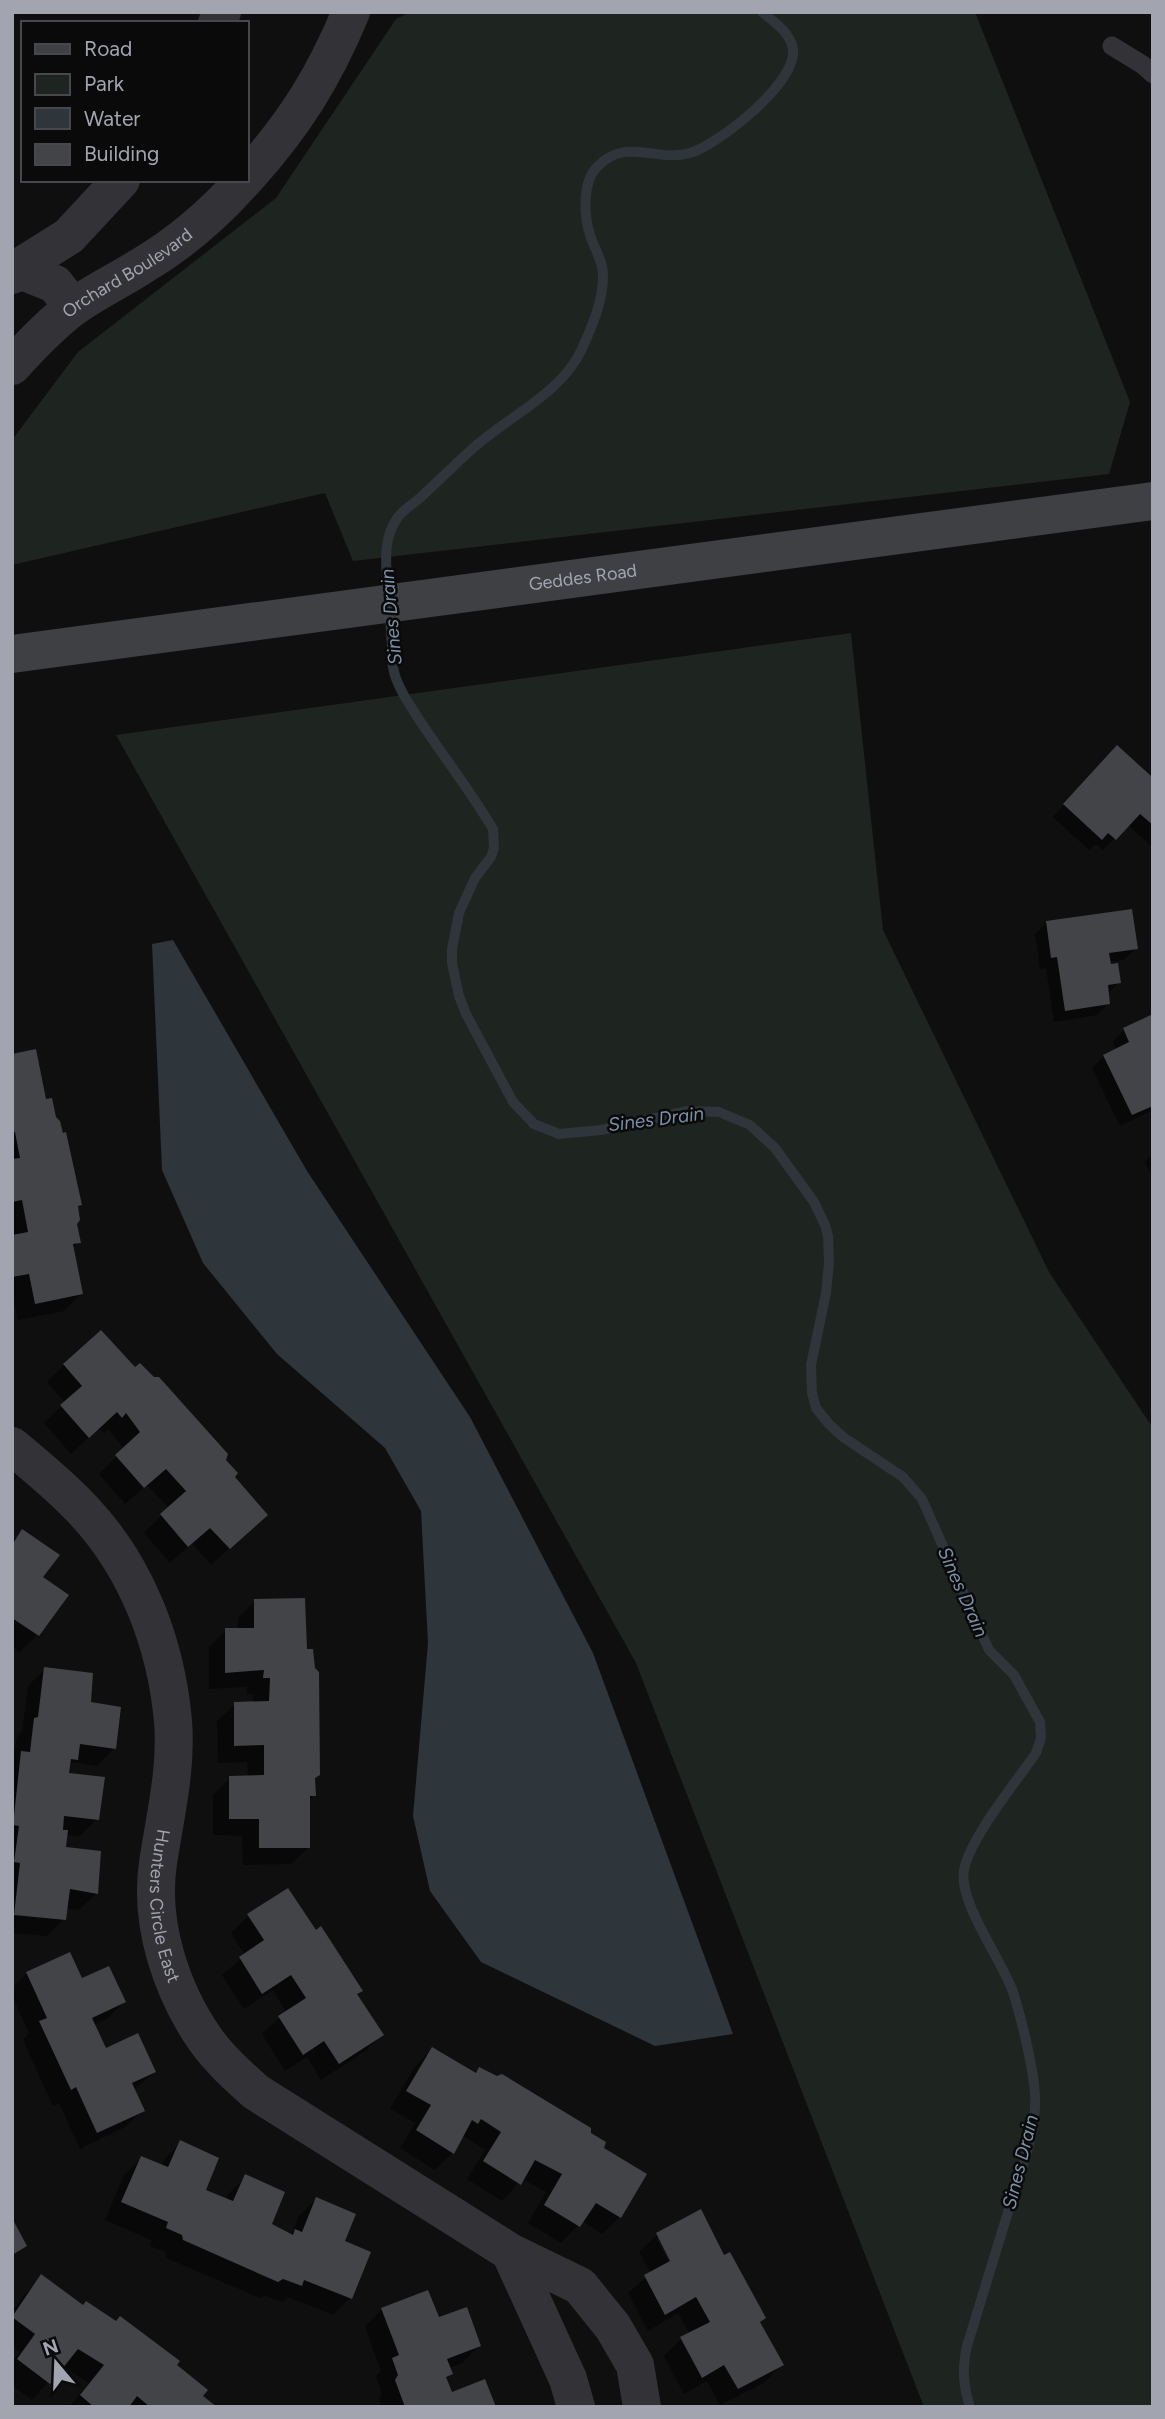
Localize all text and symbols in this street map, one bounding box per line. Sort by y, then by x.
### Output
legend [21,21,248,182]
text: Road [84,36,132,61]
text: Park [84,71,125,96]
text: Water [84,106,140,131]
text: Building [84,141,159,166]
street label: Orchard Boulevard [58,223,197,323]
street label: Geddes Road [528,559,638,596]
water label: Sines Drain [375,568,407,666]
water label: Sines Drain [607,1102,706,1136]
water label: Sines Drain [933,1543,993,1641]
street label: Hunters Circle East [145,1827,185,1986]
water label: Sines Drain [997,2112,1043,2212]
north arrow [21,2328,91,2398]
text: N [40,2334,61,2361]

